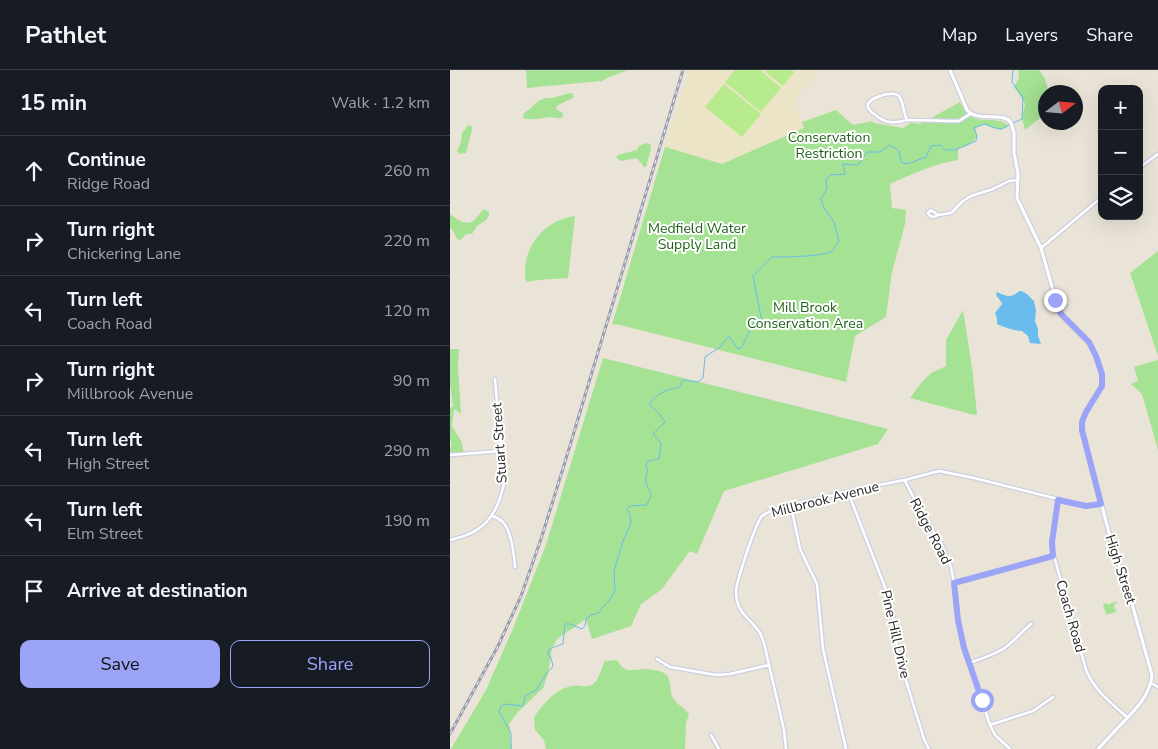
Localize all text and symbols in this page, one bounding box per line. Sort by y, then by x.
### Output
text: Pathlet [25,19,106,51]
text: Map [942,23,977,47]
text: Layers [1005,23,1058,47]
text: Share [1086,23,1133,47]
north arrow [1038,85,1083,130]
map controls [1098,85,1143,220]
button: + [1098,85,1143,130]
text: 15 min [20,89,87,117]
text: Walk · 1.2 km [332,92,430,114]
park label: Conservation Restriction [788,128,870,163]
button: − [1098,130,1143,175]
text: Continue [67,147,146,173]
icon: ahead [20,157,48,185]
text: 260 m [383,160,430,182]
text: Ridge Road [67,173,150,195]
button: layers [1098,175,1143,220]
text: Turn right [67,217,154,243]
park label: Medfield Water Supply Land [648,219,746,254]
icon: right [20,227,48,255]
text: 220 m [383,230,430,252]
text: Chickering Lane [67,243,181,265]
text: Turn left [67,287,142,313]
route end [1044,289,1067,312]
icon: left [20,297,48,325]
park label: Mill Brook Conservation Area [747,298,863,333]
text: 120 m [383,300,430,322]
text: Coach Road [67,313,152,335]
text: Turn right [67,357,154,383]
icon: right [20,367,48,395]
text: 90 m [393,370,430,392]
text: Millbrook Avenue [67,383,193,405]
street label: Stuart Street [487,402,512,484]
text: Turn left [67,427,142,453]
icon: left [20,437,48,465]
text: 290 m [383,440,430,462]
text: High Street [67,453,149,475]
street label: Millbrook Avenue [769,477,881,522]
street label: Ridge Road [905,495,956,568]
text: Turn left [67,497,142,523]
icon: left [20,507,48,535]
text: 190 m [383,510,430,532]
text: Elm Street [67,523,143,545]
street label: High Street [1100,532,1141,606]
icon: arrive [20,577,48,605]
text: Arrive at destination [67,578,248,604]
street label: Coach Road [1051,578,1090,655]
street label: Pine Hill Drive [876,588,915,680]
button: Save [20,640,220,688]
button: Share [230,640,430,688]
route start [971,689,994,712]

